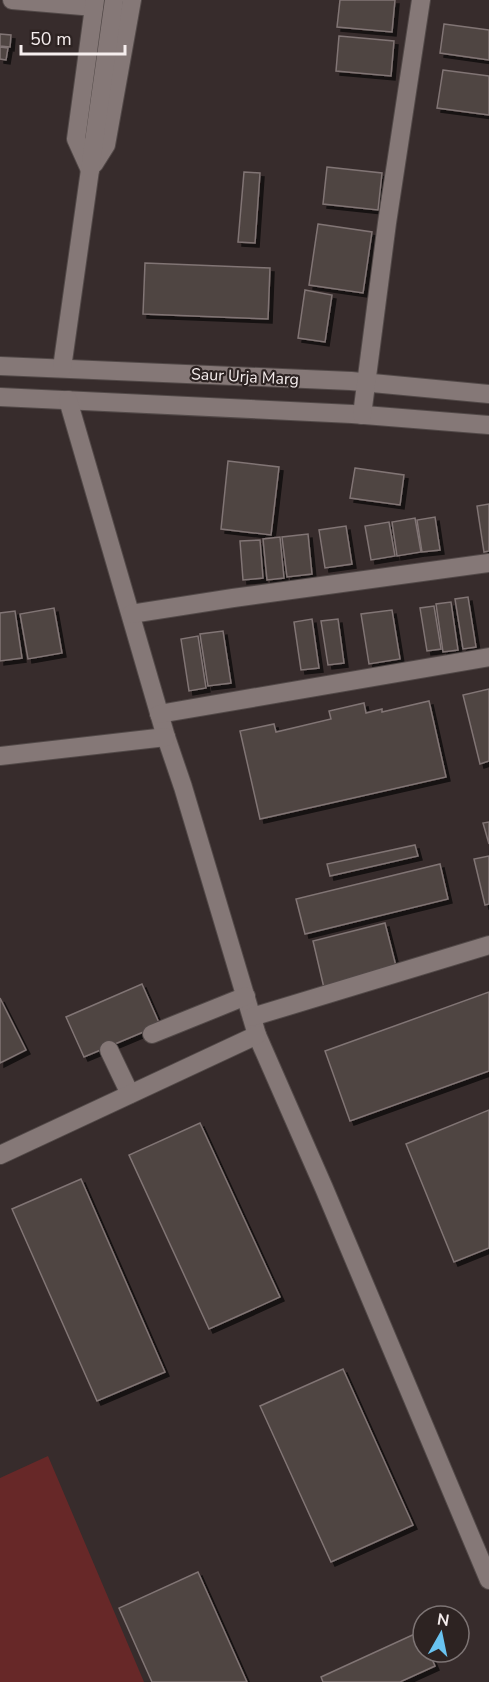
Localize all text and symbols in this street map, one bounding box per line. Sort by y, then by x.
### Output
scale bar [21,18,124,56]
text: 50 m [30,27,72,51]
street label: Saur Urja Marg [190,363,299,391]
north arrow [411,1604,471,1664]
text: N [436,1608,451,1632]

